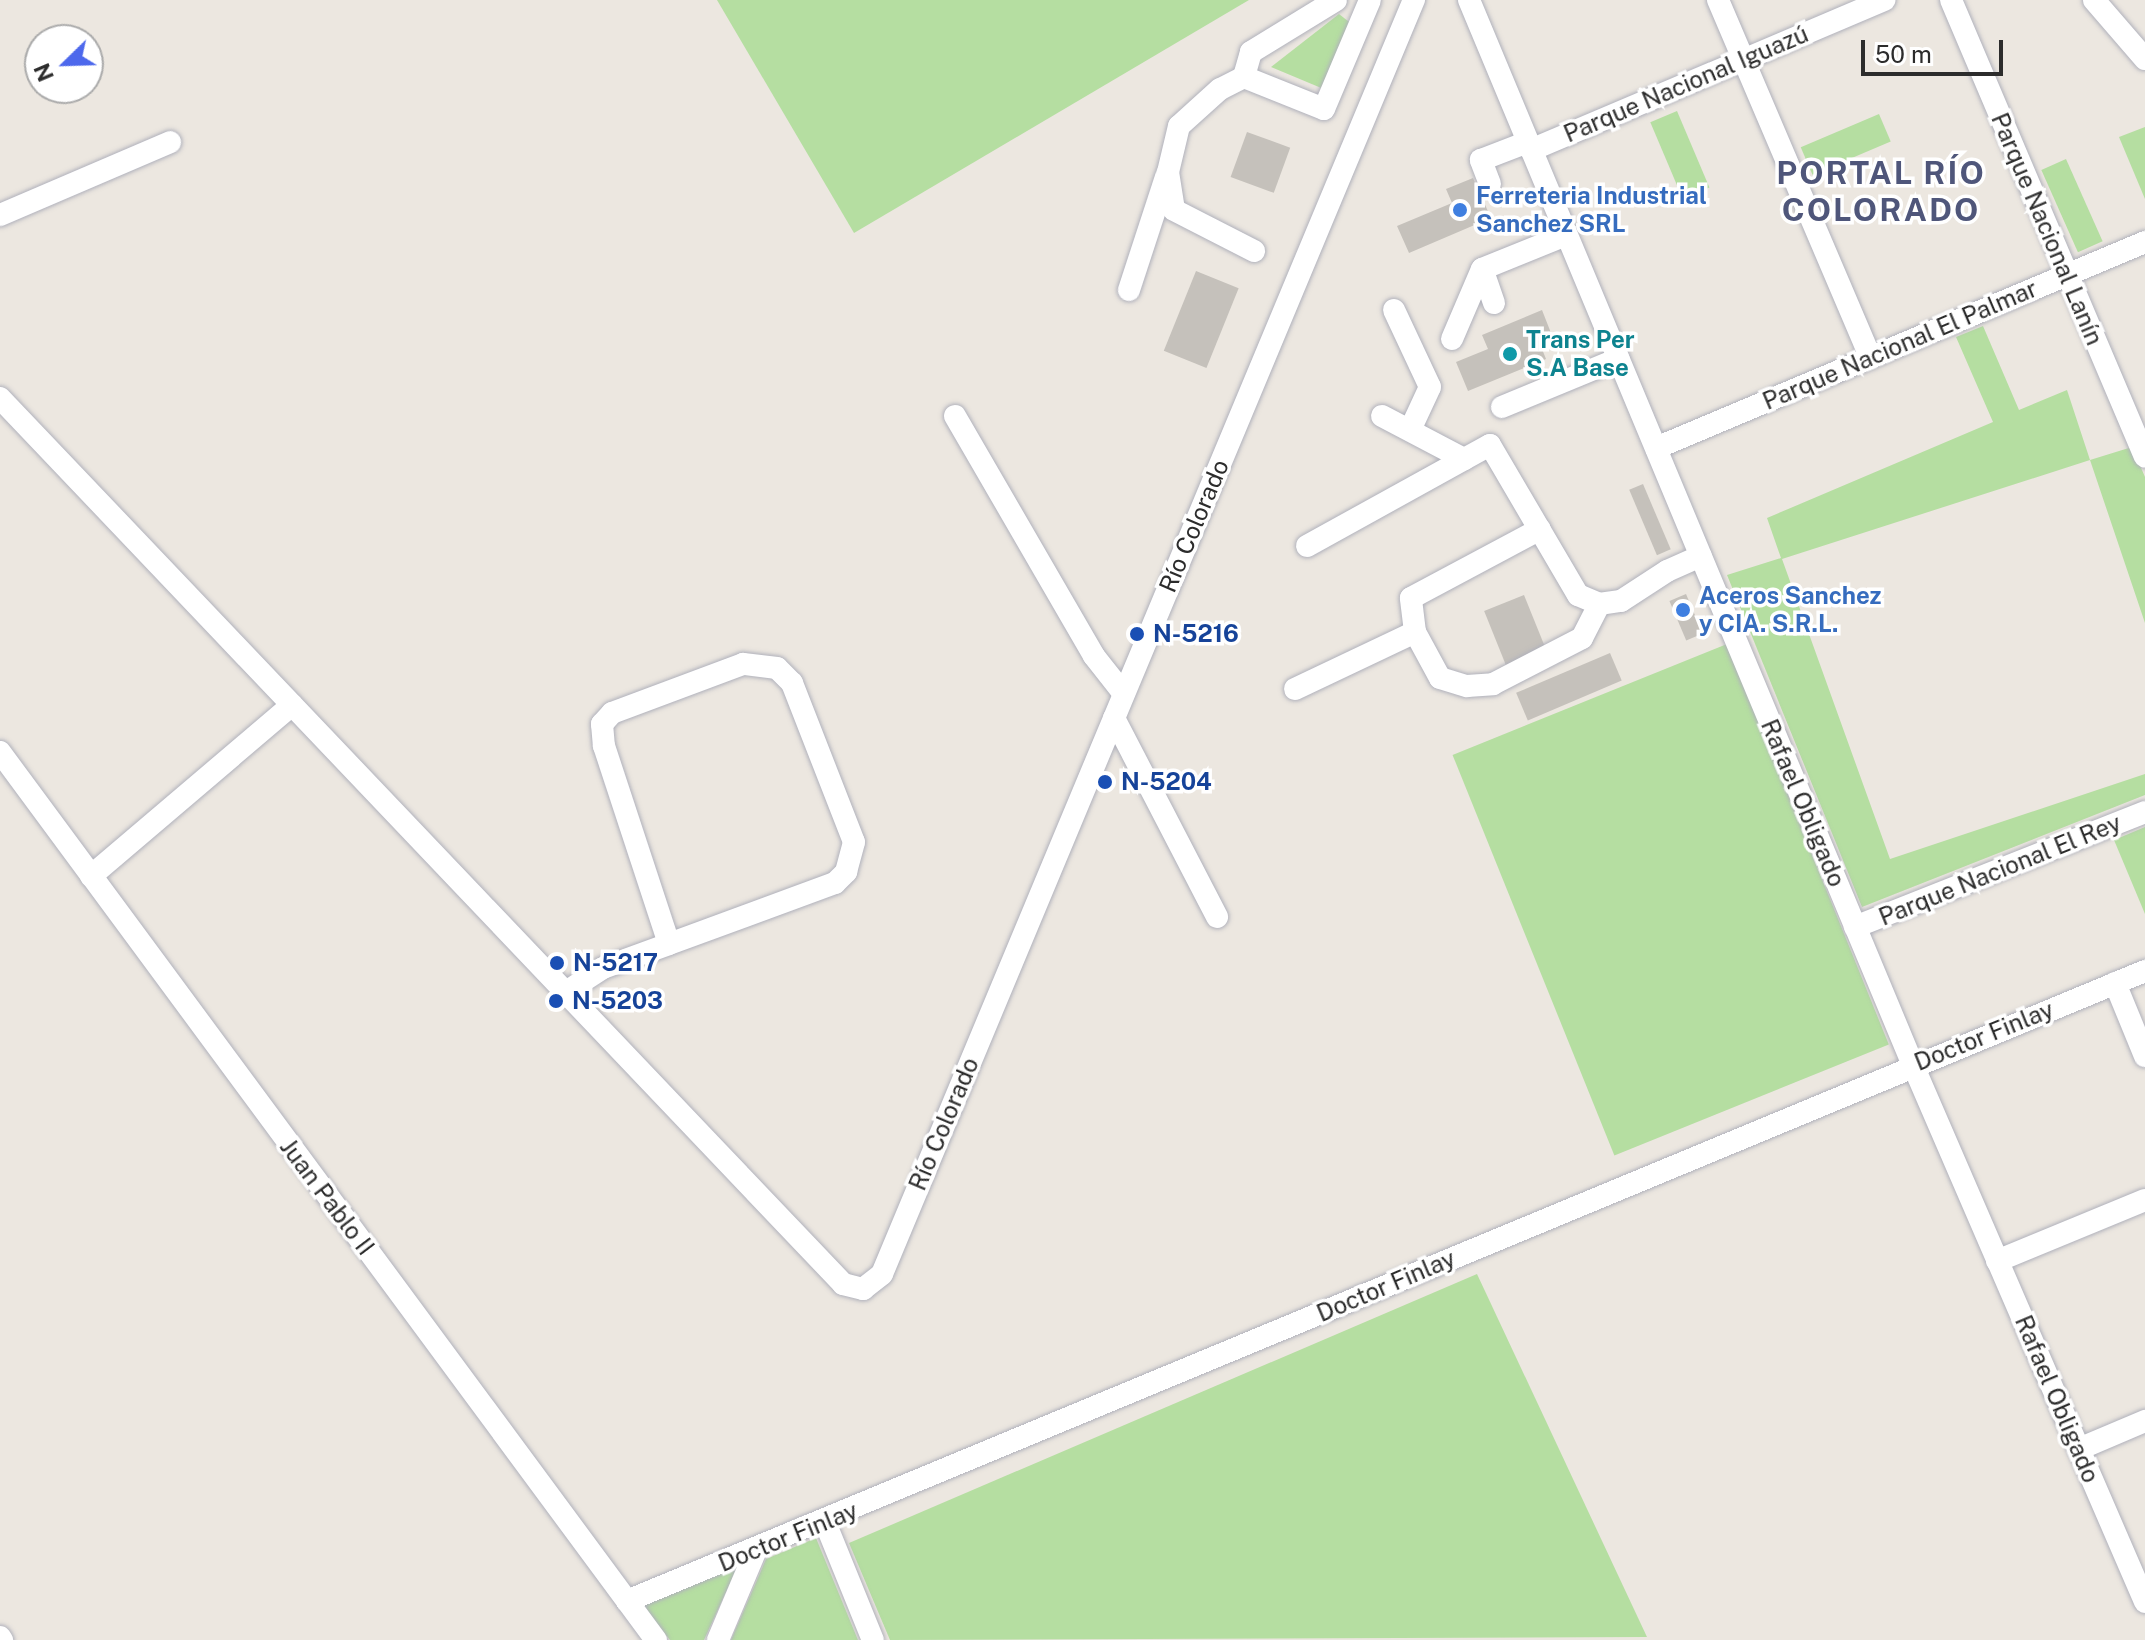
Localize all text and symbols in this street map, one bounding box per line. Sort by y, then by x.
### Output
street label: Parque Nacional Iguazú [1559,19,1813,149]
north arrow [24,24,104,104]
scale bar [1865,24,2007,74]
text: 50 m [1875,40,1932,68]
text: N [28,60,59,86]
street label: Parque Nacional Lanín [1985,109,2109,349]
district label: PORTAL RÍO COLORADO [1776,155,1986,230]
place label: Ferreteria Industrial Sanchez SRL [1476,182,1707,238]
marker: Ferreteria Industrial Sanchez SRL [1451,201,1469,219]
street label: Parque Nacional El Palmar [1758,274,2042,416]
place label: Trans Per S.A Base [1526,326,1635,382]
marker: Trans Per S.A Base [1501,345,1519,363]
street label: Río Colorado [1153,455,1235,597]
place label: Aceros Sanchez y CIA. S.R.L. [1699,582,1882,638]
marker: Aceros Sanchez y CIA. S.R.L. [1674,601,1692,619]
place label: N-5216 [1153,620,1239,648]
marker: N-5216 [1128,625,1146,643]
street label: Rafael Obligado [1755,715,1851,891]
place label: N-5204 [1121,768,1212,796]
marker: N-5204 [1096,773,1114,791]
street label: Parque Nacional El Rey [1875,808,2125,932]
place label: N-5217 [573,949,658,977]
marker: N-5217 [548,954,566,972]
place label: N-5203 [572,987,663,1015]
marker: N-5203 [547,992,565,1010]
street label: Doctor Finlay [1910,995,2058,1077]
street label: Río Colorado [903,1053,985,1195]
street label: Juan Pablo II [274,1133,380,1261]
street label: Doctor Finlay [1312,1244,1460,1328]
street label: Rafael Obligado [2009,1311,2105,1487]
street label: Doctor Finlay [714,1496,862,1578]

